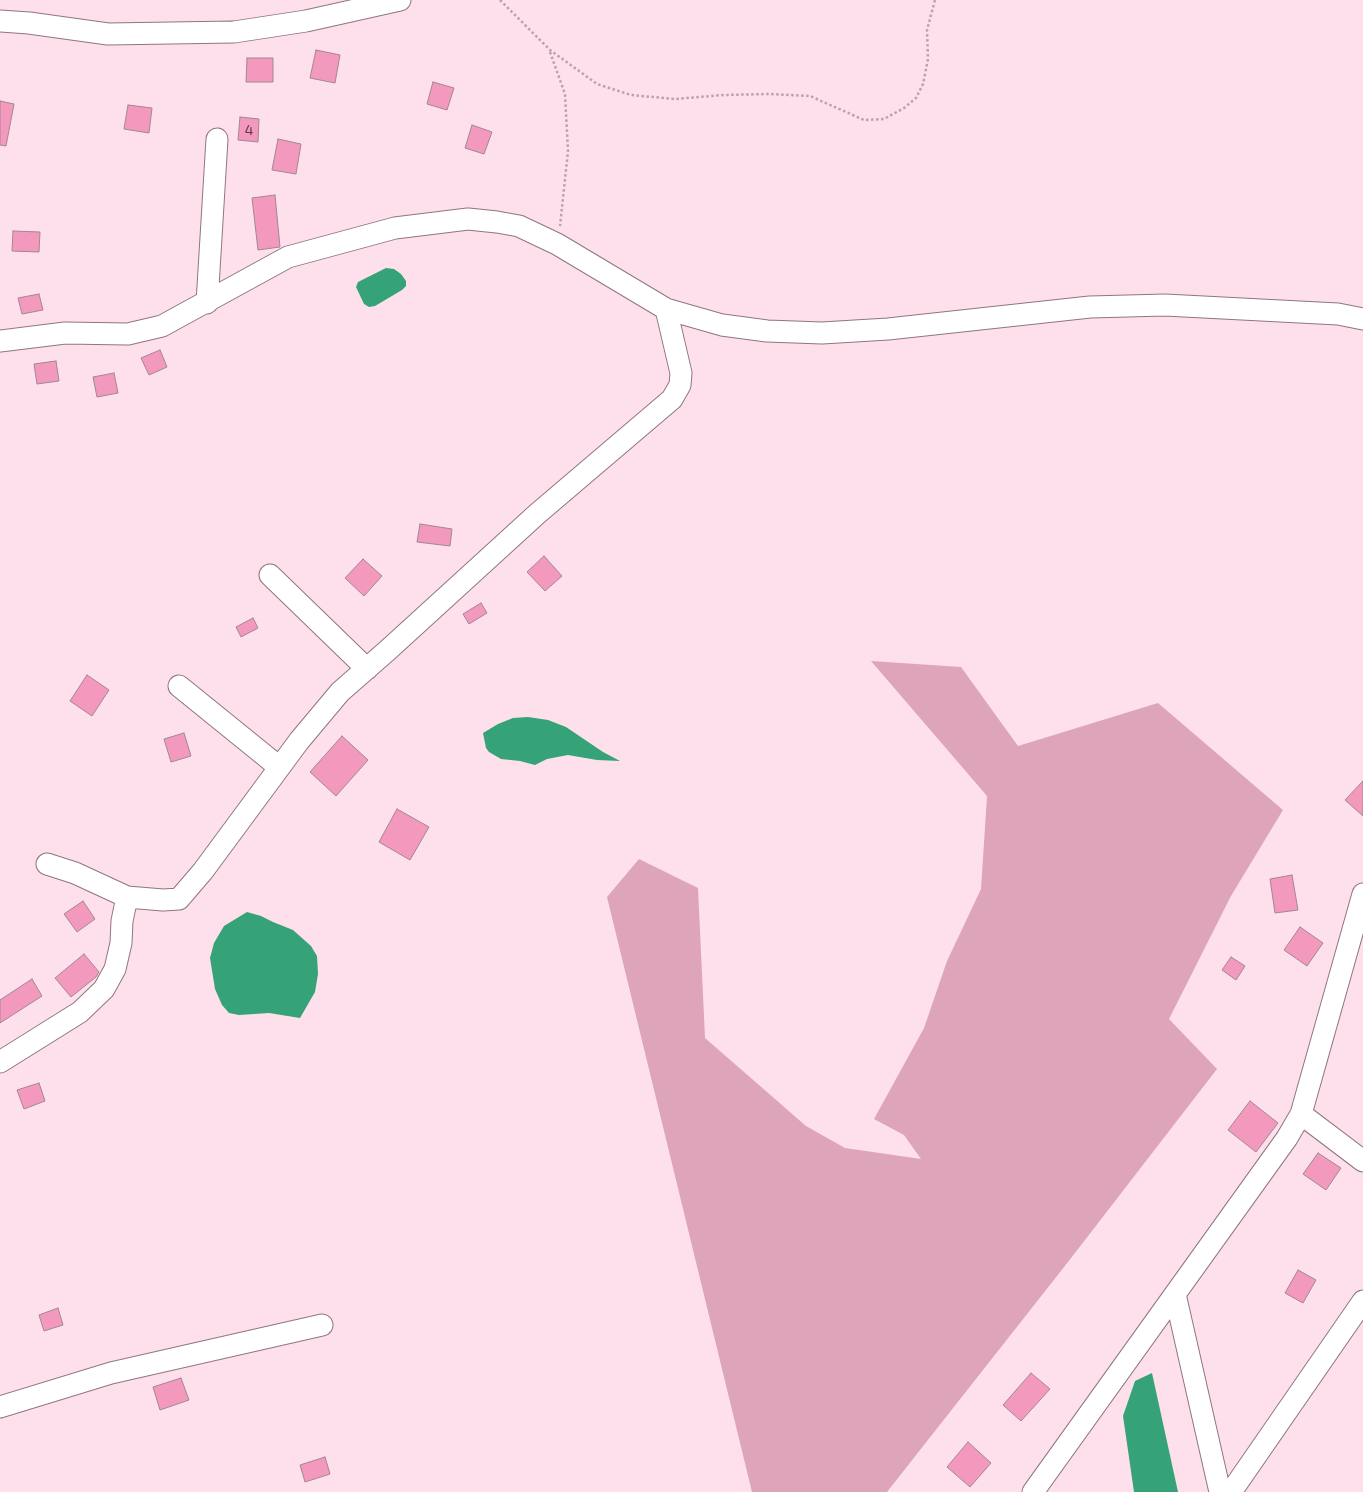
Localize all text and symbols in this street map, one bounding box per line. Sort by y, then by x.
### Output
house number: 4 [245,122,253,138]

